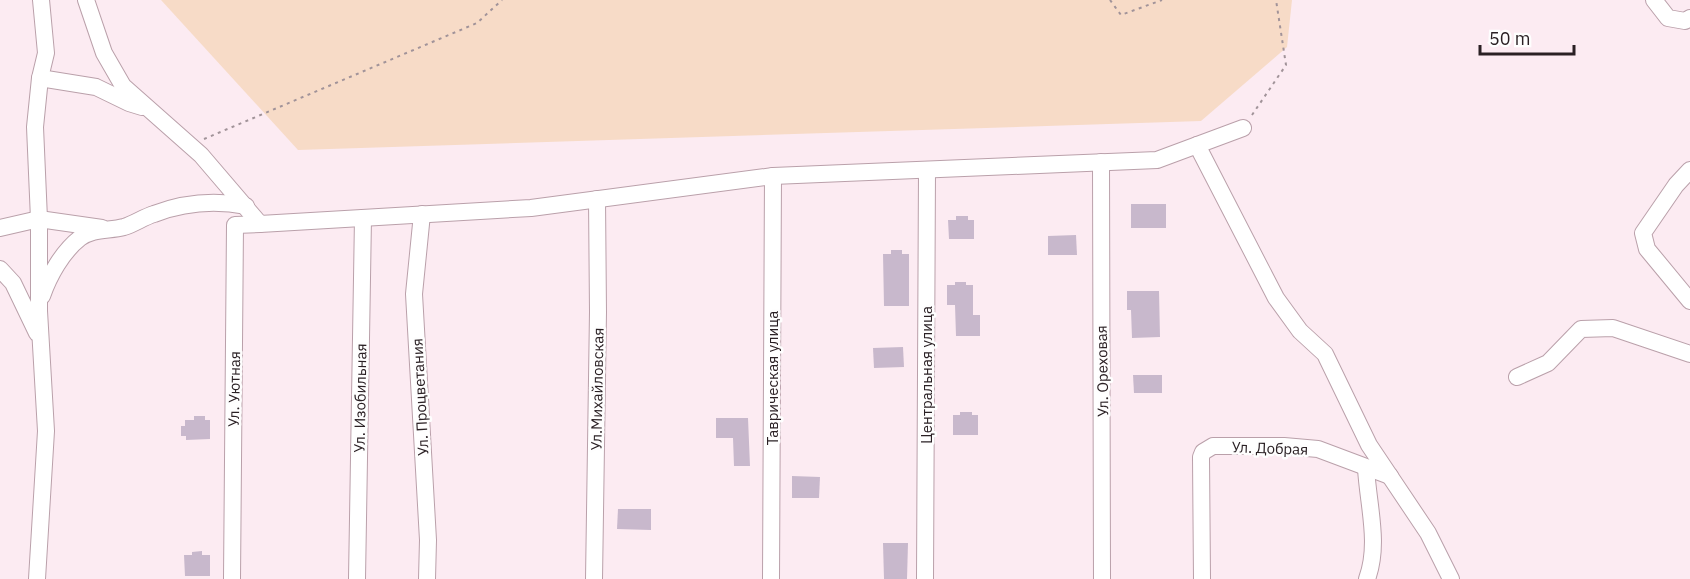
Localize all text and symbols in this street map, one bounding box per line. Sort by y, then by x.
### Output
scale bar [1480,18,1574,56]
text: 50 m [1489,27,1531,50]
street label: Центральная улица [917,306,936,444]
street label: Таврическая улица [763,311,782,445]
street label: Ул. Ореховая [1092,325,1112,417]
street label: Ул.Михайловская [586,327,608,451]
street label: Ул. Процветания [407,338,433,456]
street label: Ул. Изобильная [350,343,370,453]
street label: Ул. Уютная [224,351,244,427]
street label: Ул. Добрая [1231,437,1309,459]

